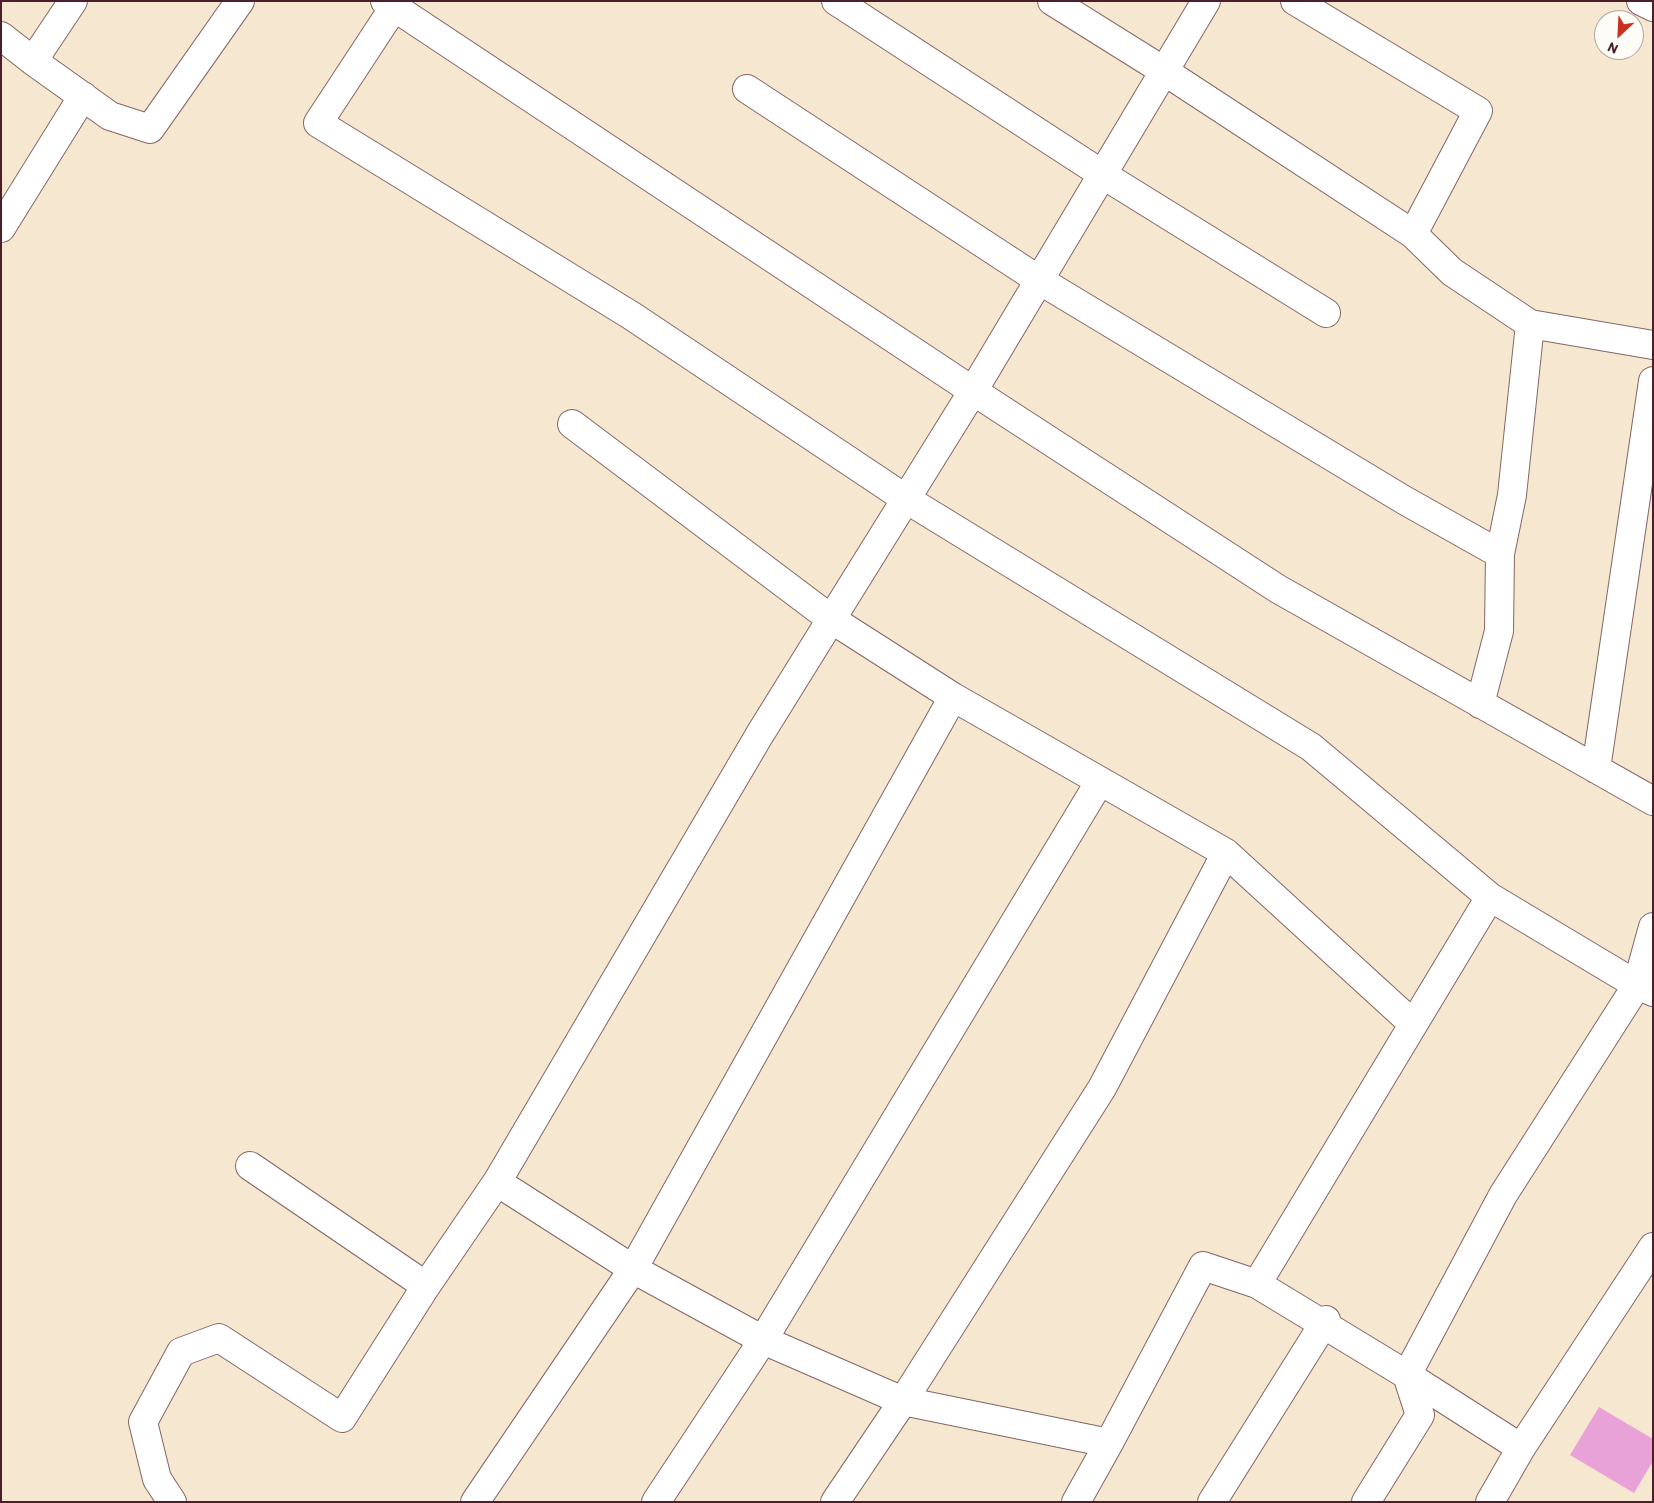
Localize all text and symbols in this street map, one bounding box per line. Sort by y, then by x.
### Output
north arrow [1594,10,1644,60]
text: N [1605,38,1621,58]

